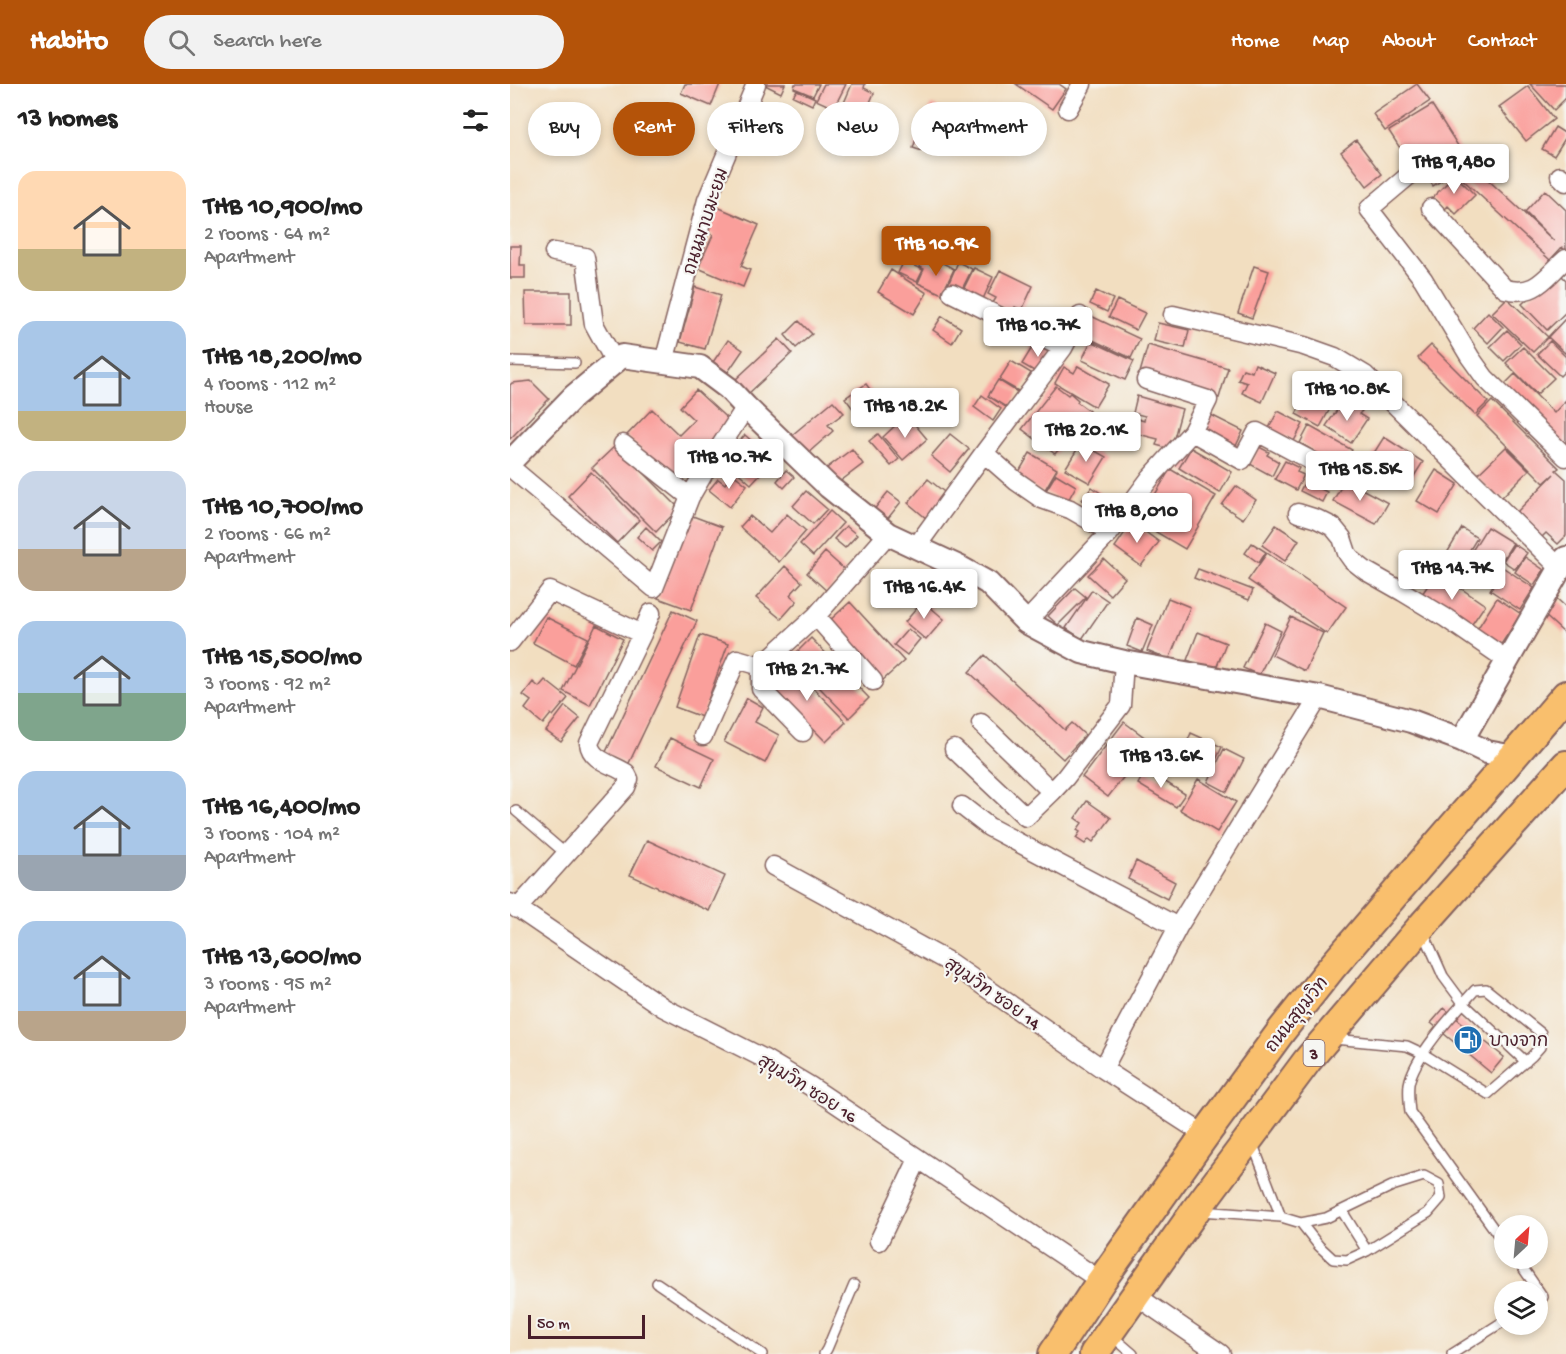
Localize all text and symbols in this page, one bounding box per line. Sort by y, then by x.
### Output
search box [144,15,564,69]
text: Habito [30,26,108,59]
icon: search [165,26,198,59]
text: Search here [213,29,322,55]
text: Home [1231,30,1279,55]
text: Map [1312,30,1349,55]
text: About [1382,30,1435,55]
text: Contact [1468,30,1536,55]
chip: Buy [528,102,601,156]
chip: Rent [613,102,695,156]
chip: Filters [707,102,804,156]
chip: New [816,102,899,156]
chip: Apartment [911,102,1047,156]
icon: filters [459,104,492,137]
text: 13 homes [18,105,117,136]
pin: THB 9,480 [1385,144,1523,195]
text: THB 9,480 [1413,152,1495,175]
street label: ถนนมาบมะยม [680,166,735,278]
text: THB 10,900/mo [204,193,362,224]
icon: home [66,195,138,267]
text: 2 rooms · 64 m² [204,224,330,247]
pin: THB 10.9K [867,226,1005,277]
text: THB 10.9K [896,234,976,257]
text: Apartment [204,247,294,270]
pin: THB 10.7K [969,307,1107,358]
text: THB 10.7K [997,315,1079,338]
text: THB 18,200/mo [204,343,362,374]
icon: home [66,345,138,417]
pin: THB 10.8K [1278,371,1416,422]
text: 4 rooms · 112 m² [204,374,336,397]
text: THB 10.8K [1306,379,1388,402]
pin: THB 18.2K [836,388,974,439]
text: THB 18.2K [865,396,945,419]
text: House [204,397,253,420]
pin: THB 20.1K [1017,412,1155,463]
text: THB 20.1K [1046,420,1126,443]
pin: THB 10.7K [660,439,798,490]
text: THB 10.7K [688,447,770,470]
pin: THB 15.5K [1291,451,1429,502]
text: THB 15.5K [1320,459,1400,482]
text: THB 10,700/mo [204,493,363,524]
pin: THB 8,010 [1068,493,1206,544]
icon: home [66,495,138,567]
text: THB 8,010 [1096,501,1178,524]
text: 2 rooms · 66 m² [204,524,331,547]
text: Apartment [204,547,294,570]
pin: THB 14.7K [1383,550,1521,601]
text: THB 14.7K [1412,558,1492,581]
pin: THB 16.4K [855,569,993,620]
text: THB 16.4K [884,577,964,600]
text: THB 15,500/mo [204,643,362,674]
icon: home [66,645,138,717]
pin: THB 21.7K [738,651,876,702]
text: THB 21.7K [767,659,847,682]
text: 3 rooms · 92 m² [204,674,331,697]
text: Apartment [204,697,294,720]
pin: THB 13.6K [1092,738,1230,789]
text: THB 13.6K [1121,746,1201,769]
text: THB 16,400/mo [204,793,360,824]
icon: home [66,795,138,867]
text: 3 rooms · 104 m² [204,824,340,847]
text: Apartment [204,847,294,870]
text: THB 13,600/mo [204,943,361,974]
icon: home [66,945,138,1017]
street label: สุขุมวิท ซอย 14 [939,952,1046,1037]
street label: ถนนสุขุมวิท [1260,972,1335,1058]
text: 3 rooms · 95 m² [204,974,332,997]
text: Apartment [204,997,294,1020]
fuel station icon: บางจาก [1452,1024,1484,1056]
place label: บางจาก [1489,1032,1548,1053]
road number: 3 [1304,1040,1324,1066]
street label: สุขุมวิท ซอย 16 [753,1049,862,1130]
north arrow [1494,1215,1548,1269]
map controls [1494,1215,1548,1335]
button: layers [1494,1281,1548,1335]
scale bar [528,1312,645,1340]
text: 50 m [537,1316,570,1335]

